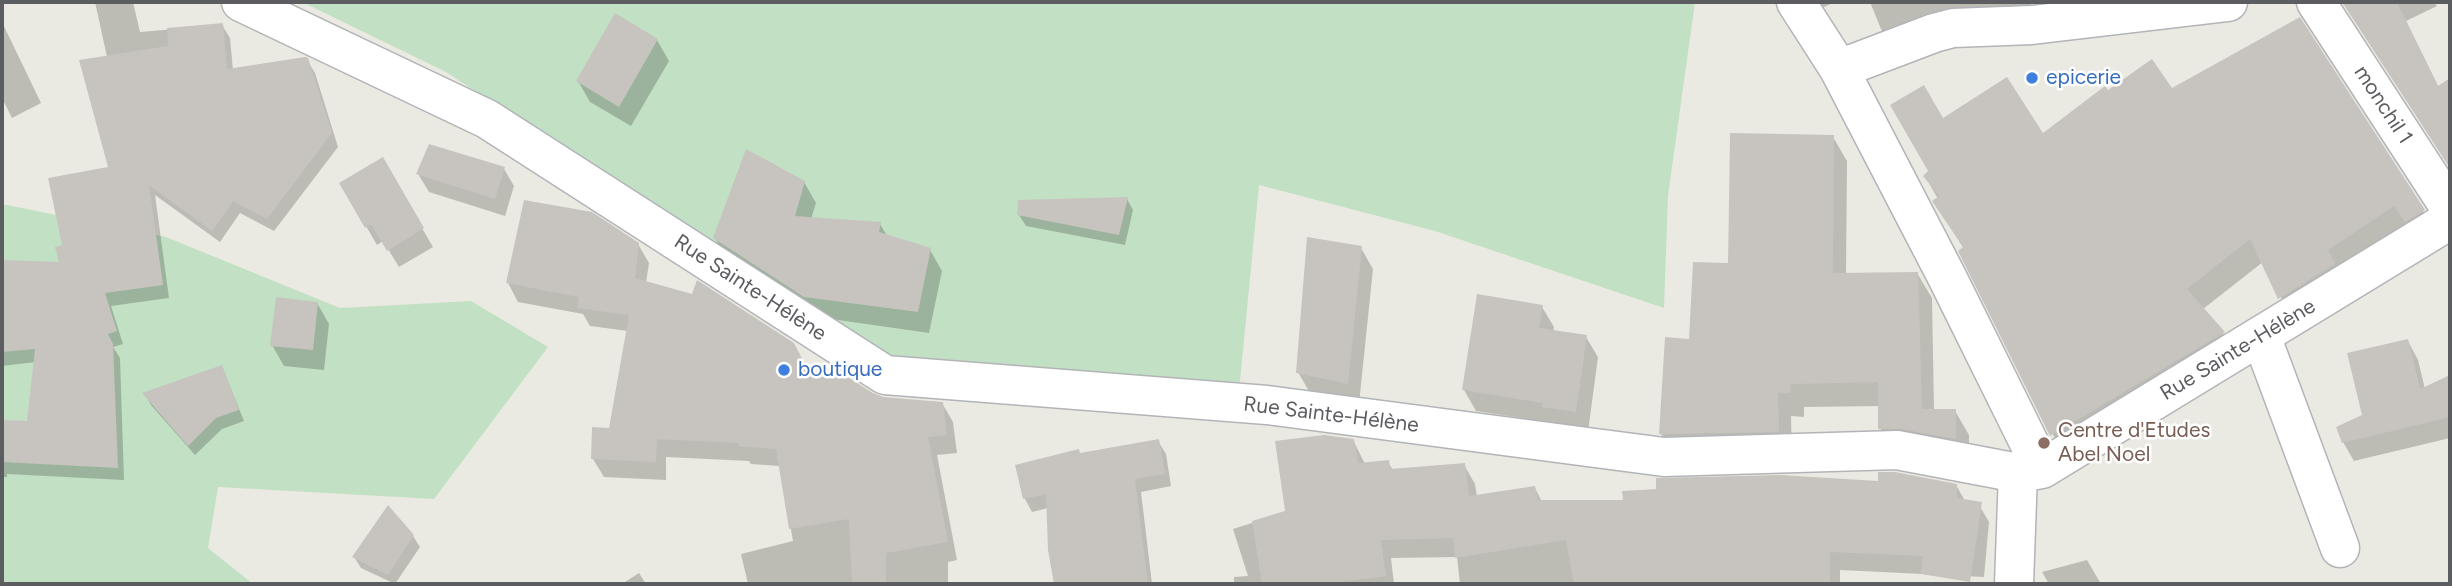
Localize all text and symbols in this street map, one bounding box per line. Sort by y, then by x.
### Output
street label: monchil 1 [2348,61,2418,149]
place label: epicerie [2046,65,2121,91]
marker: epicerie [2024,70,2040,86]
street label: Rue Sainte-Hélène [669,229,831,347]
street label: Rue Sainte-Hélène [2156,294,2320,406]
place label: boutique [798,357,882,383]
marker: boutique [776,362,792,378]
street label: Rue Sainte-Hélène [1242,392,1420,438]
place label: Centre d'Etudes Abel Noel [2058,418,2210,468]
marker: Centre d'Etudes Abel Noel [2036,435,2052,451]

